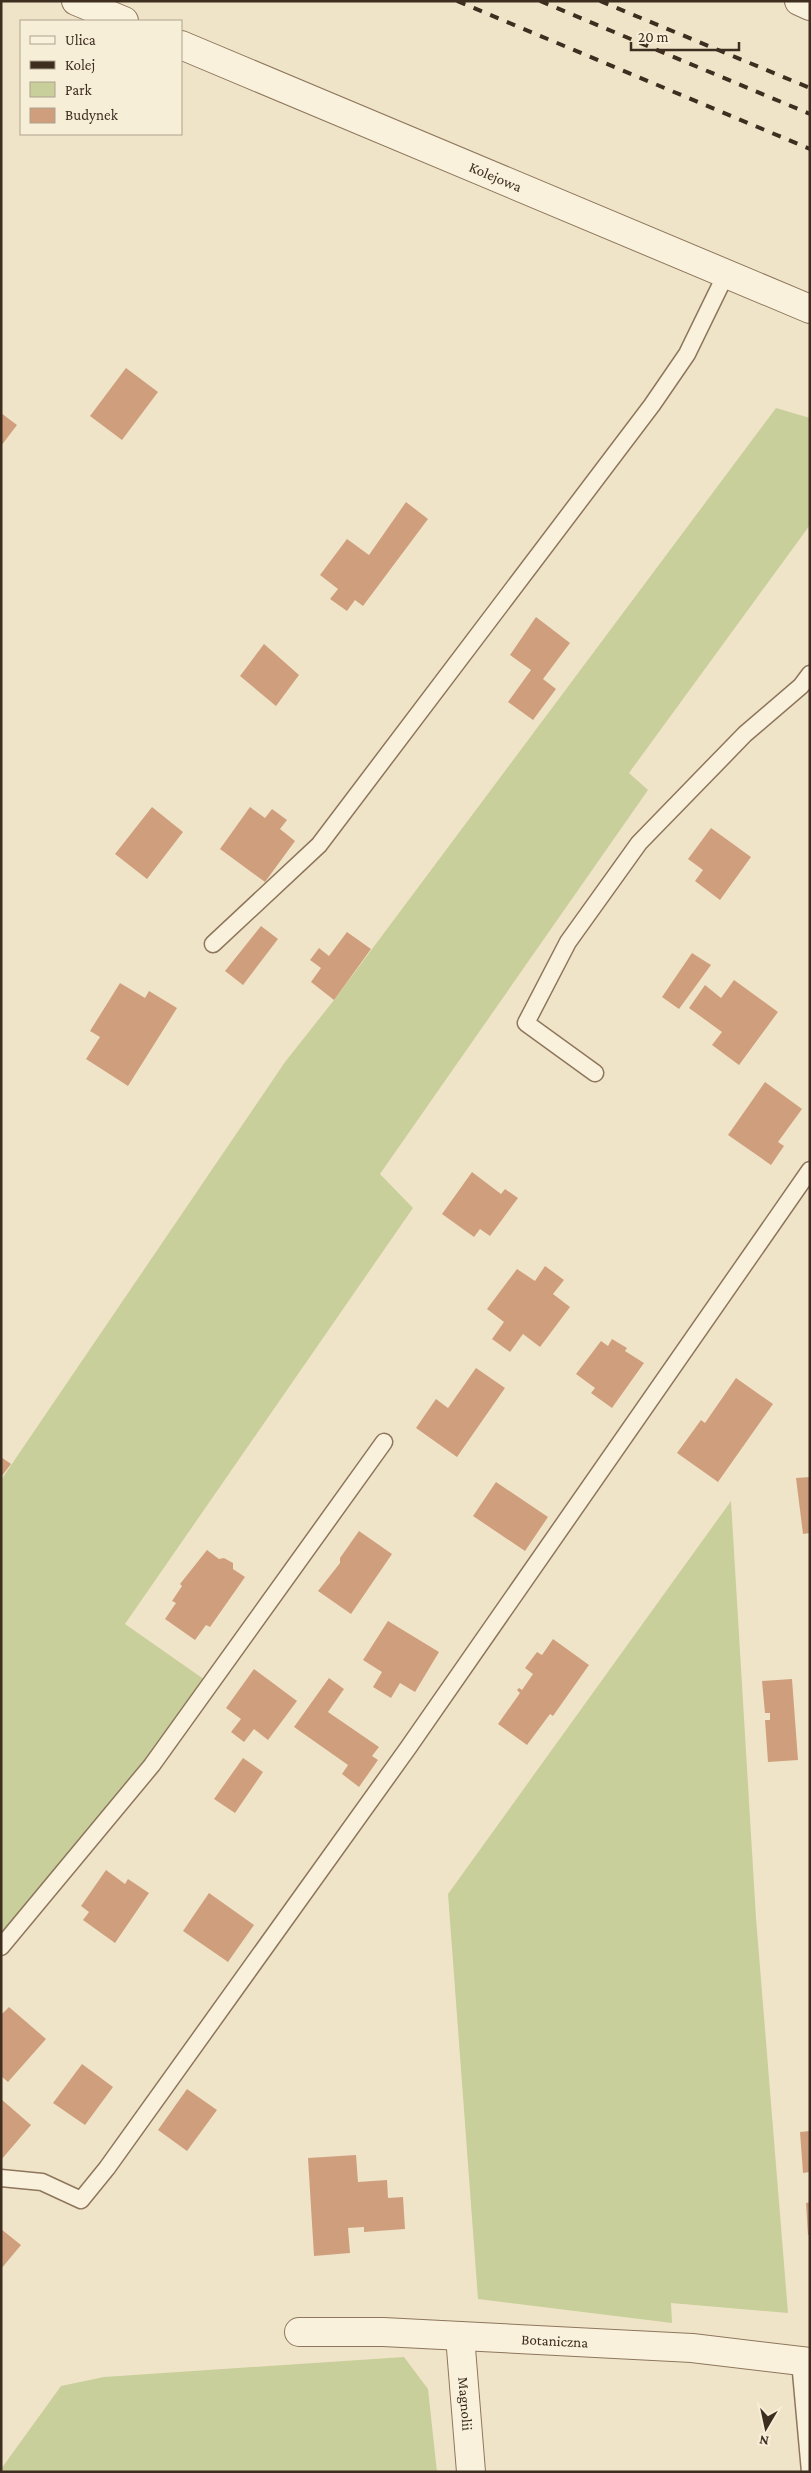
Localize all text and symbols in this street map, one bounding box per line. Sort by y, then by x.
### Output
legend [20,20,182,135]
scale bar [631,20,738,52]
text: 20 m [638,29,669,45]
text: Ulica [65,32,96,48]
text: Kolej [65,57,95,74]
text: Park [65,82,92,98]
text: Budynek [65,107,119,124]
street label: Kolejowa [467,159,524,195]
street label: Botaniczna [521,2331,589,2351]
street label: Magnolii [455,2376,476,2431]
north arrow [741,2403,791,2453]
text: N [758,2432,770,2449]

